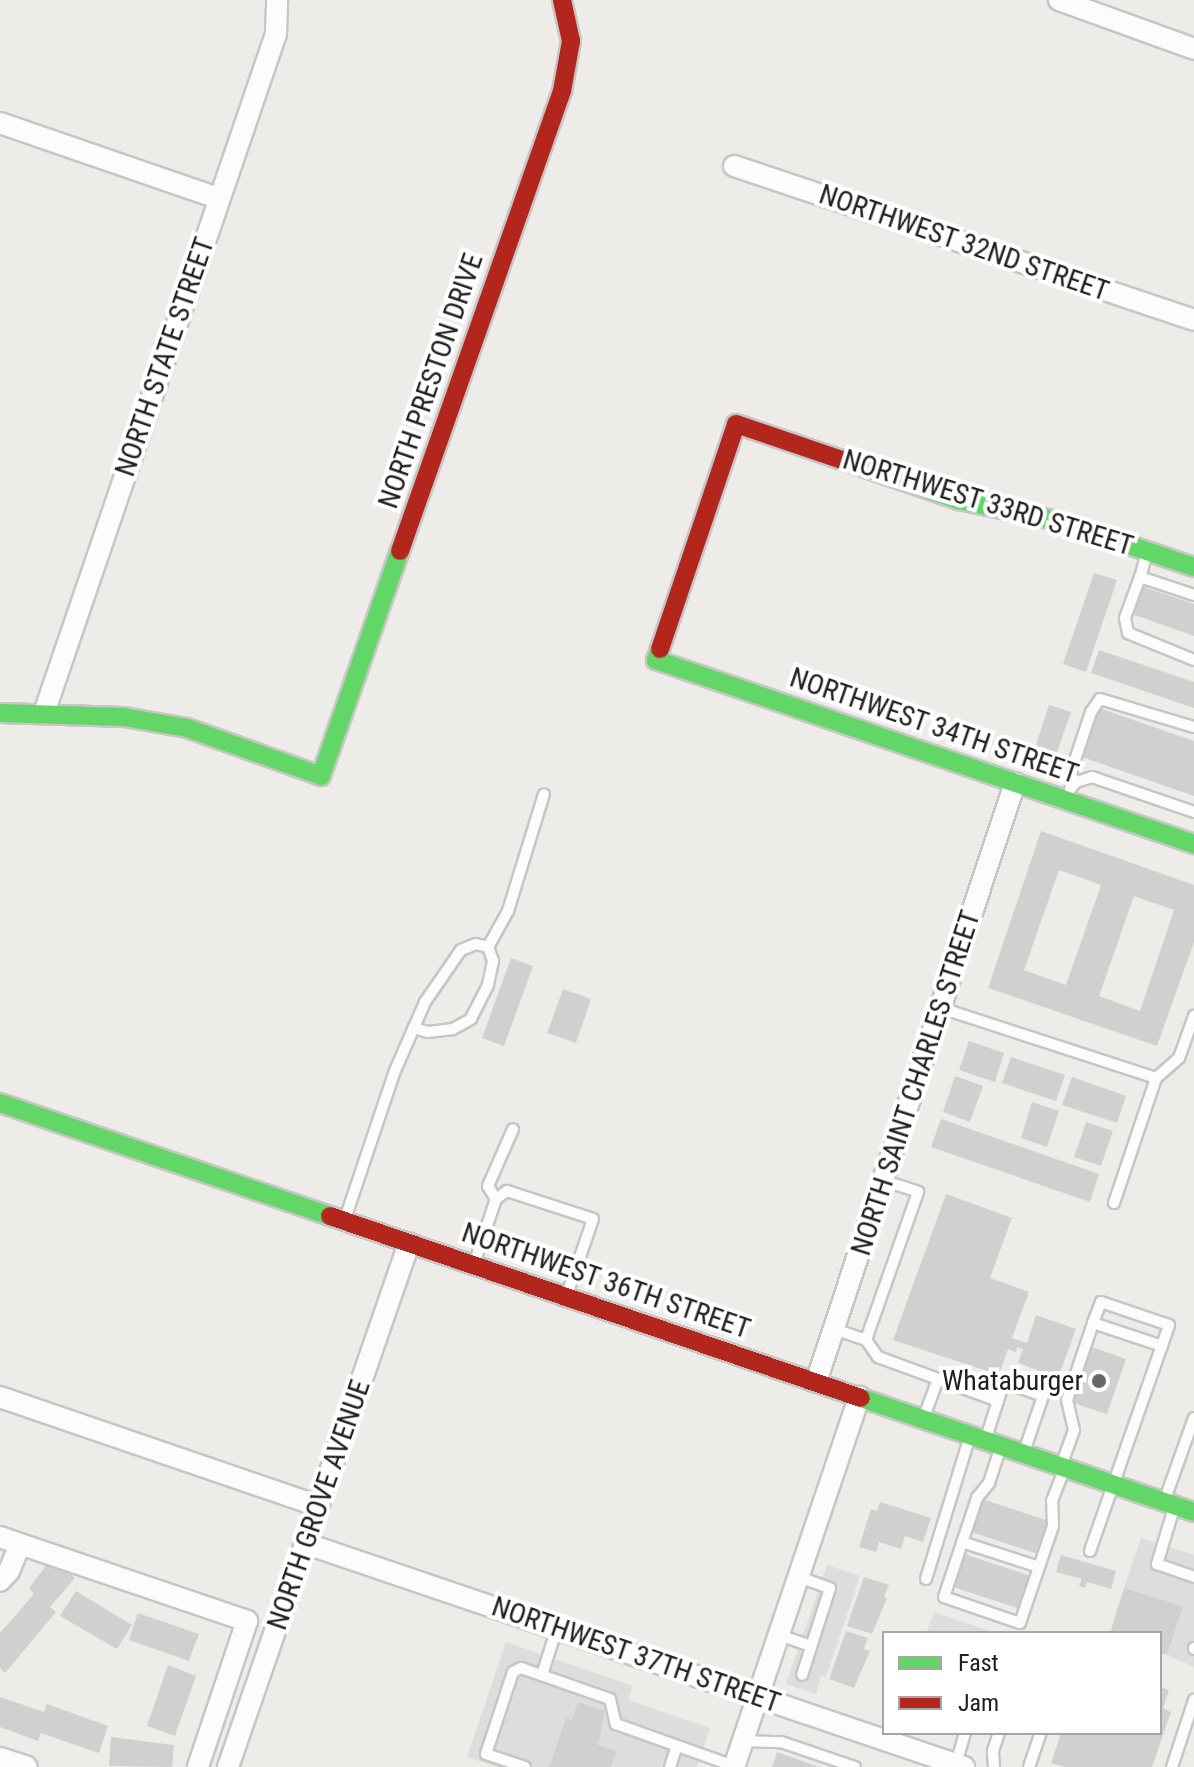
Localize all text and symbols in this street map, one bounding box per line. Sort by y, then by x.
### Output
street label: NORTHWEST 32ND STREET [814,178,1114,308]
street label: NORTH STATE STREET [108,233,222,481]
street label: NORTH PRESTON DRIVE [372,249,490,513]
street label: NORTHWEST 33RD STREET [839,443,1137,563]
street label: NORTHWEST 34TH STREET [785,661,1083,791]
street label: NORTH SAINT CHARLES STREET [844,906,988,1260]
street label: NORTHWEST 36TH STREET [457,1216,755,1346]
place label: Whataburger [942,1364,1083,1398]
marker: Whataburger [1090,1372,1108,1390]
street label: NORTH GROVE AVENUE [260,1376,378,1634]
street label: NORTHWEST 37TH STREET [487,1590,785,1720]
legend [882,1631,1162,1735]
text: Fast [958,1649,999,1677]
text: Jam [958,1689,999,1717]

